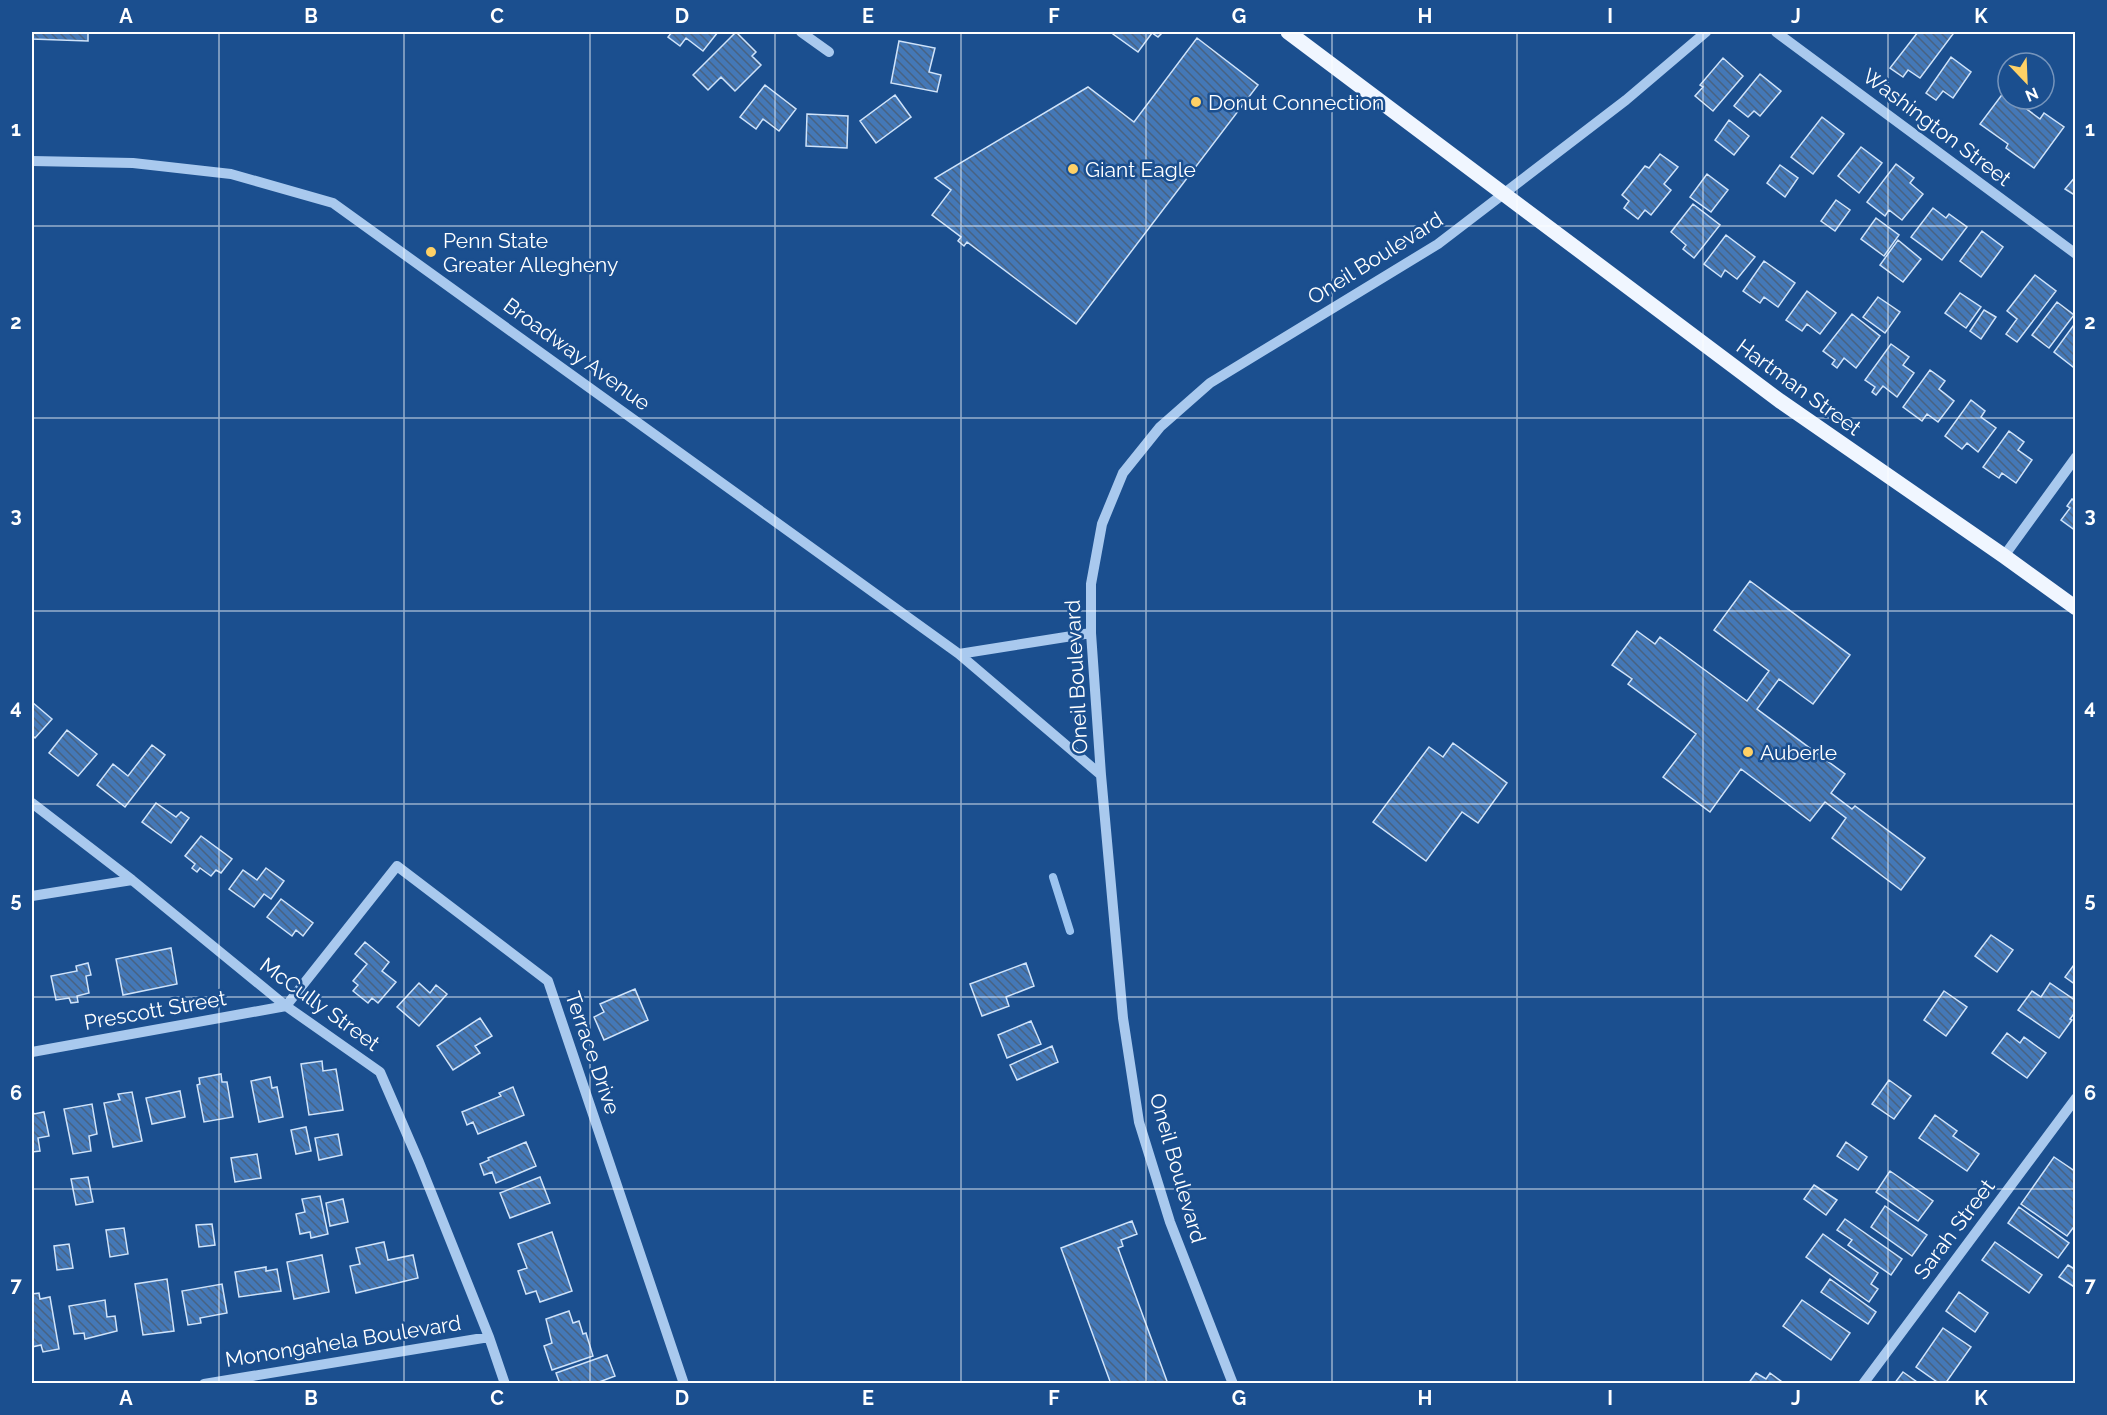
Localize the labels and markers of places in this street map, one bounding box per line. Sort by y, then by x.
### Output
place label: Donut Connection [1208,90,1384,115]
marker: Donut Connection [1189,95,1203,109]
place label: Giant Eagle [1085,157,1196,182]
marker: Giant Eagle [1066,162,1080,176]
place label: Penn State Greater Allegheny [443,228,618,277]
marker: Penn State Greater Allegheny [424,245,438,259]
place label: Auberle [1760,740,1837,765]
marker: Auberle [1741,745,1755,759]

